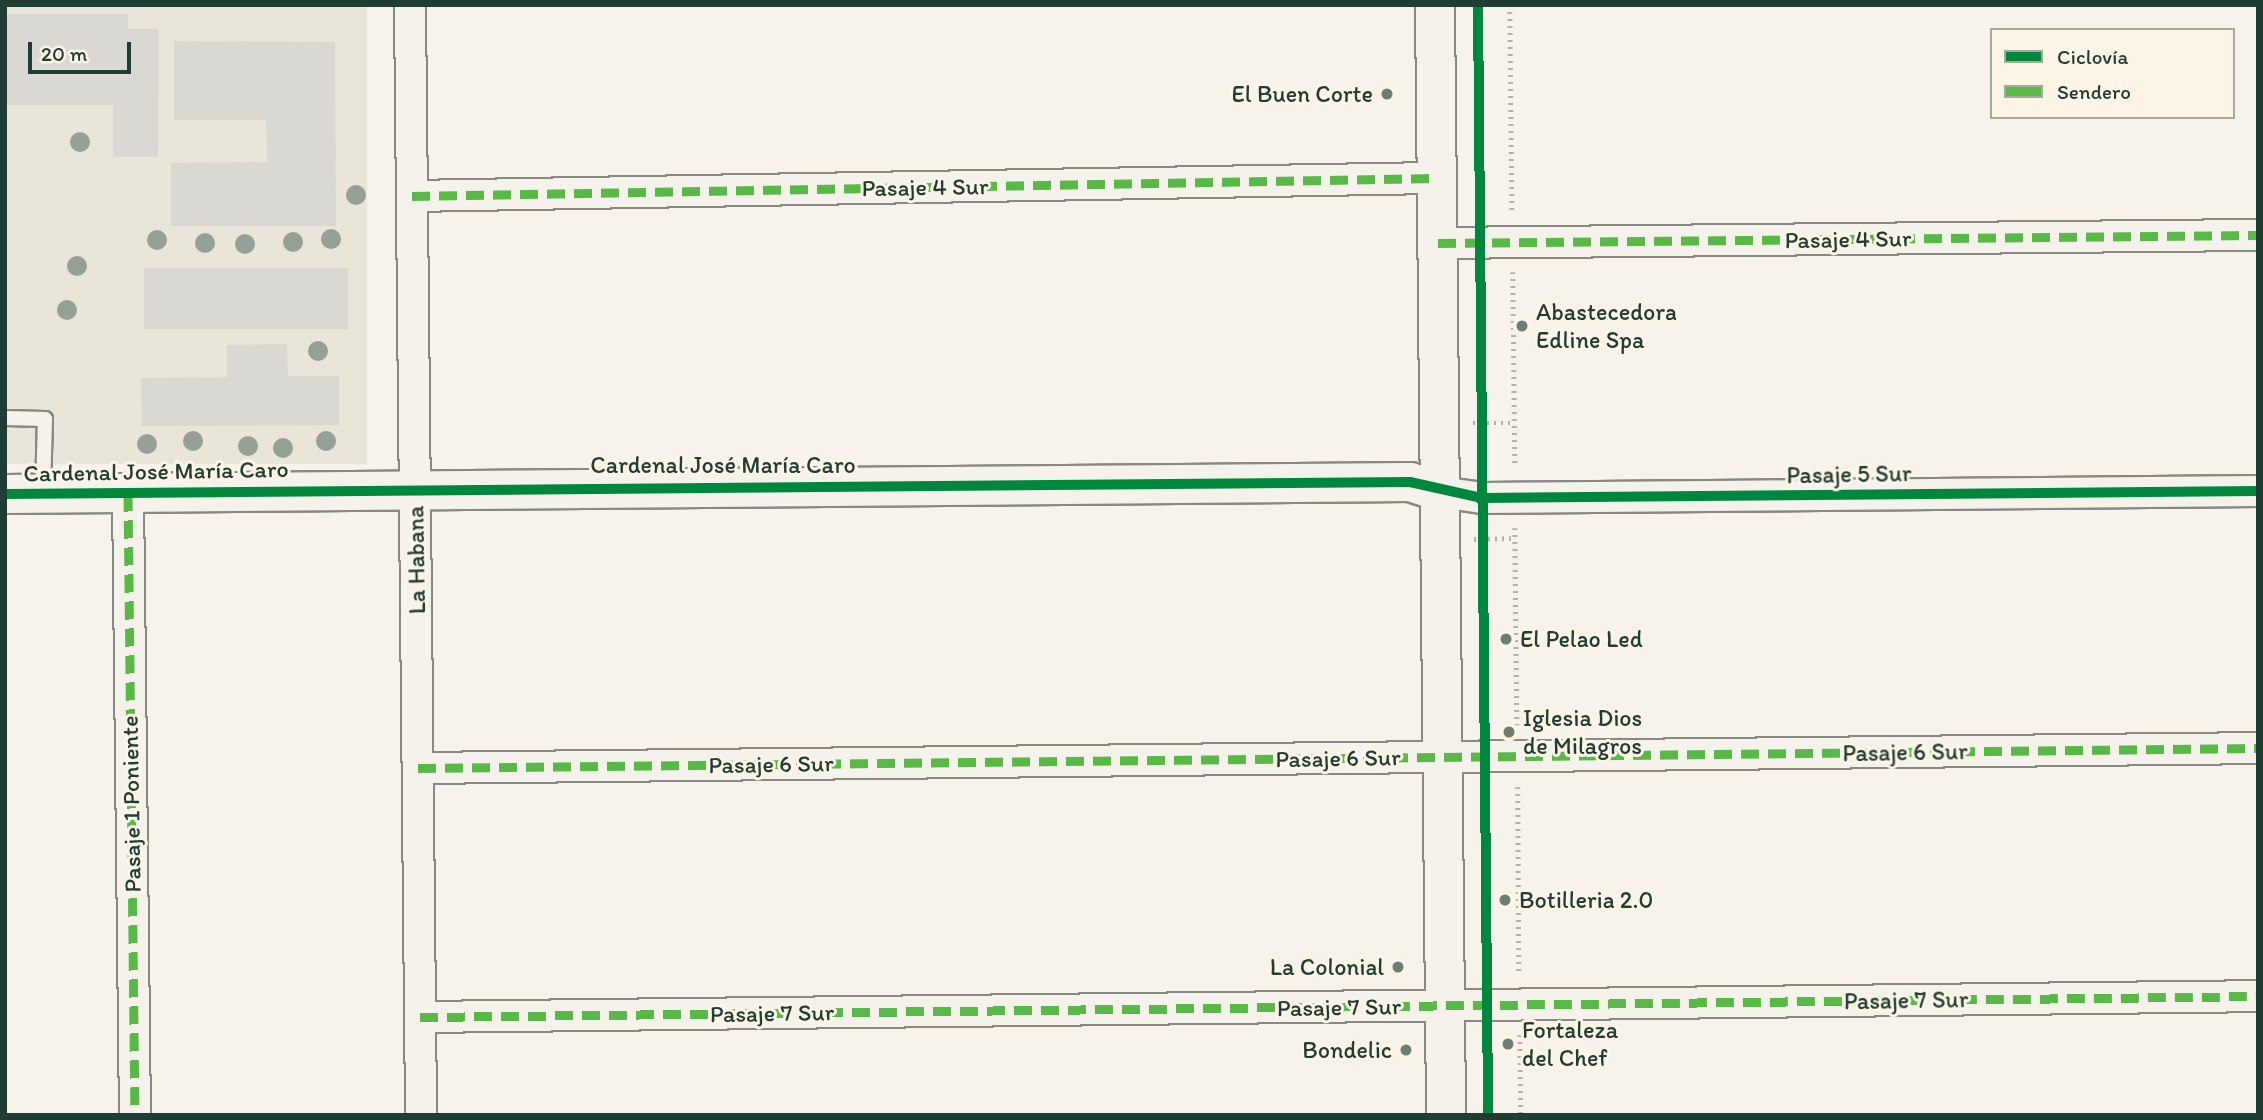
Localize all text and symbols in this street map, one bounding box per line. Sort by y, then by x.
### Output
scale bar [32,28,135,72]
legend [1990,28,2235,119]
text: 20 m [41,41,87,66]
text: Ciclovía [2057,44,2128,69]
text: Sendero [2057,79,2131,104]
place label: El Buen Corte [1231,80,1373,108]
marker: El Buen Corte [1379,86,1395,102]
street label: Pasaje 4 Sur [861,171,989,203]
street label: Pasaje 4 Sur [1784,223,1912,255]
place label: Abastecedora Edline Spa [1536,298,1677,354]
marker: Abastecedora Edline Spa [1514,318,1530,334]
street label: Cardenal José María Caro [591,451,855,479]
street label: Cardenal José María Caro [23,454,289,488]
street label: Pasaje 5 Sur [1786,459,1912,489]
street label: La Habana [401,505,431,615]
place label: El Pelao Led [1520,625,1643,653]
marker: El Pelao Led [1498,631,1514,647]
place label: Iglesia Dios de Milagros [1523,704,1642,760]
street label: Pasaje 1 Poniente [115,715,147,893]
marker: Iglesia Dios de Milagros [1501,724,1517,740]
street label: Pasaje 6 Sur [1842,737,1968,767]
street label: Pasaje 6 Sur [1275,743,1401,773]
street label: Pasaje 6 Sur [708,749,834,779]
place label: Botilleria 2.0 [1519,886,1653,914]
marker: Botilleria 2.0 [1497,892,1513,908]
place label: La Colonial [1269,953,1384,981]
marker: La Colonial [1390,959,1406,975]
street label: Pasaje 7 Sur [1844,985,1968,1015]
street label: Pasaje 7 Sur [1277,992,1401,1022]
street label: Pasaje 7 Sur [710,998,834,1028]
place label: Fortaleza del Chef [1522,1016,1618,1072]
place label: Bondelic [1302,1036,1392,1064]
marker: Fortaleza del Chef [1500,1036,1516,1052]
marker: Bondelic [1398,1042,1414,1058]

